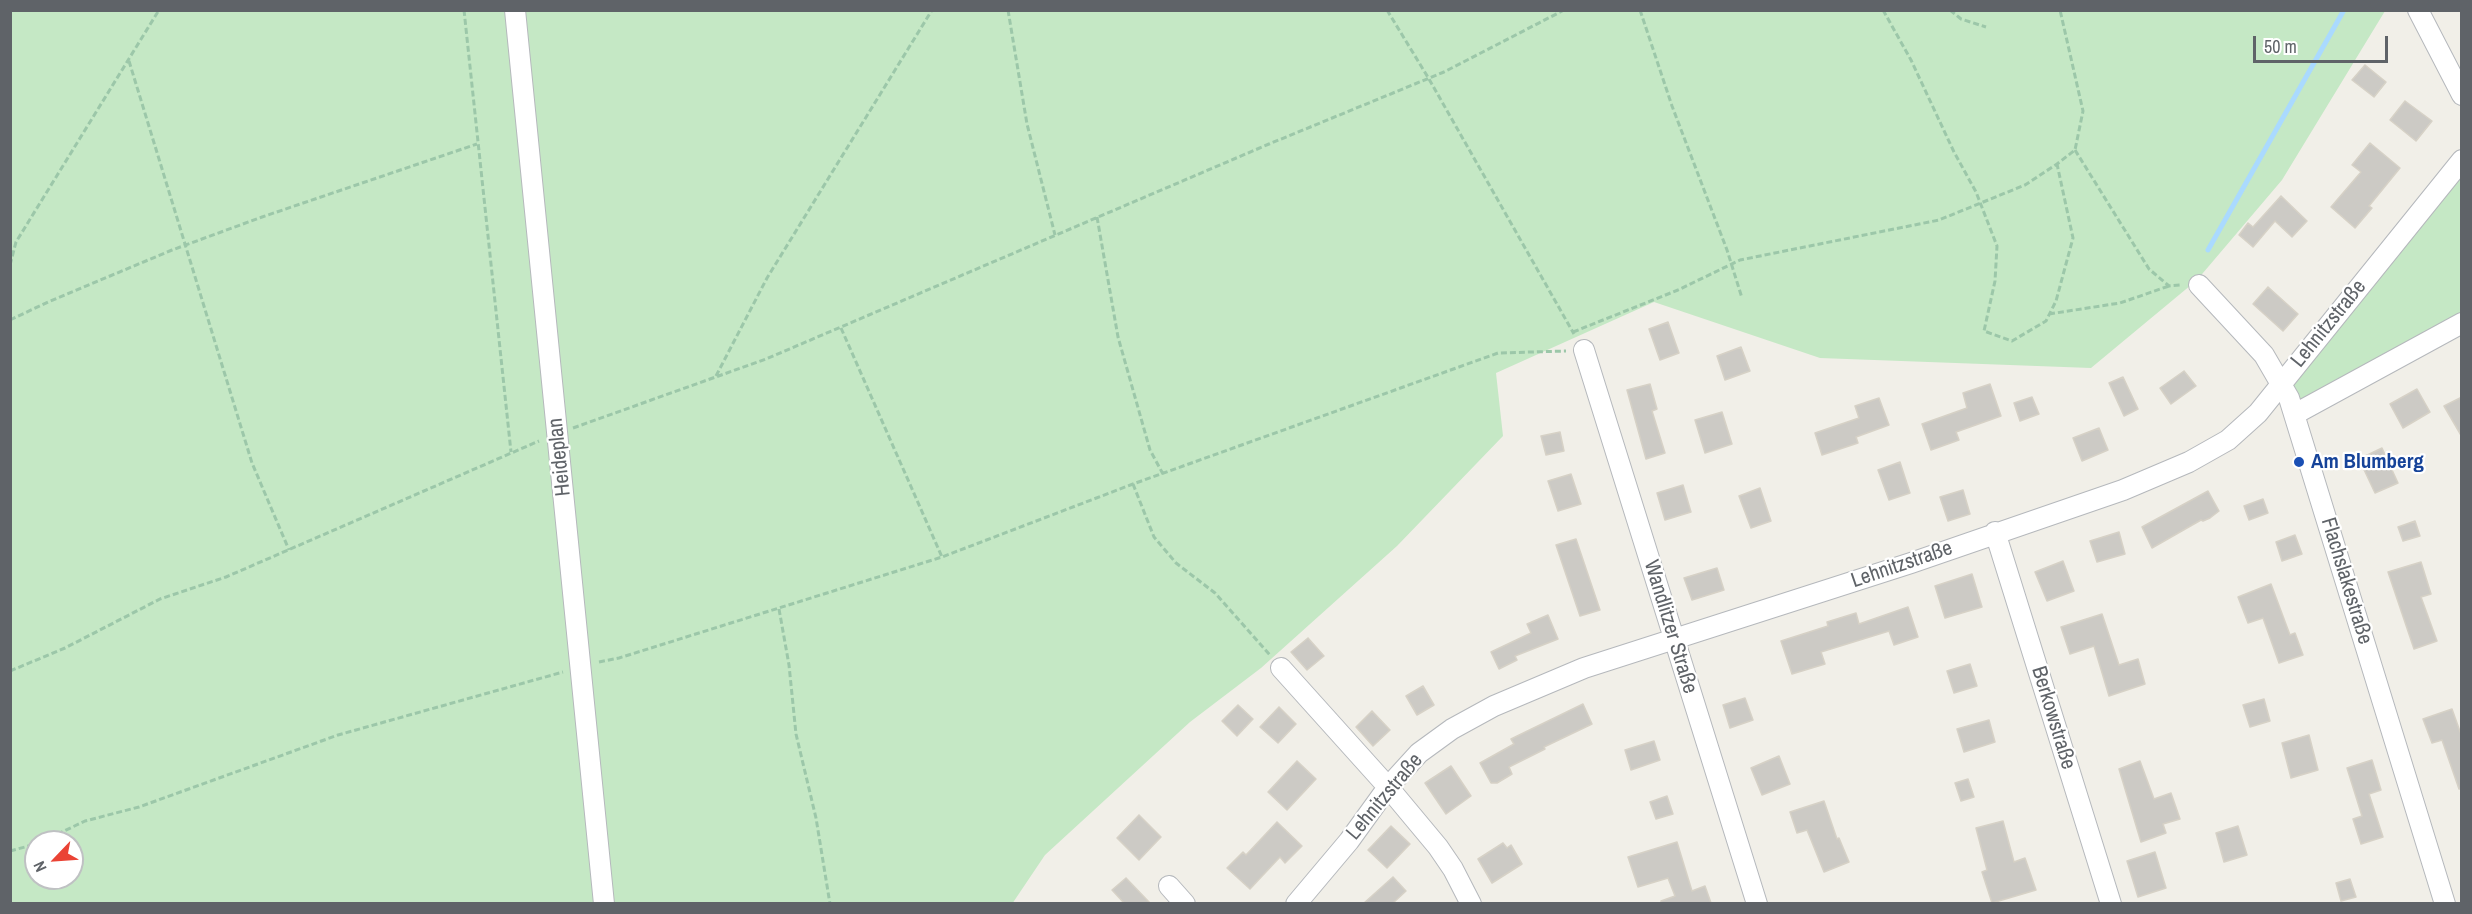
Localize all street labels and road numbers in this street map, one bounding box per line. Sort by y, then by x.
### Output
street label: Lehnitzstraße [2286,275,2372,373]
street label: Heideplan [543,417,577,497]
street label: Flachslakestraße [2315,515,2377,647]
street label: Lehnitzstraße [1848,536,1956,594]
street label: Wandlitzer Straße [1638,557,1702,697]
street label: Berkowstraße [2025,664,2081,772]
street label: Lehnitzstraße [1342,749,1428,845]

